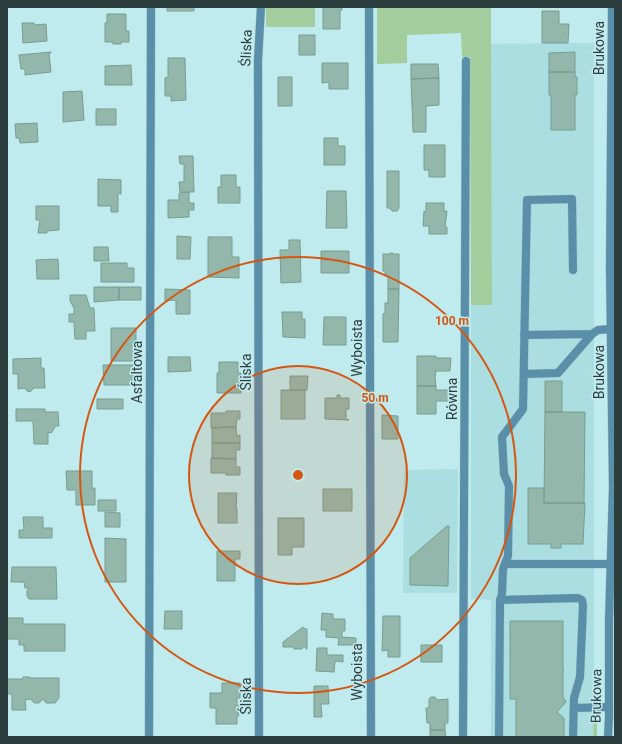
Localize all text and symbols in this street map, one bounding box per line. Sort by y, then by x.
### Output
street label: Brukowa [591,21,607,75]
street label: Śliska [236,29,255,67]
text: 100 m [435,314,469,328]
street label: Wyboista [349,319,365,377]
street label: Asfaltowa [129,341,145,403]
street label: Brukowa [591,345,607,399]
street label: Śliska [237,353,254,391]
street label: Równa [444,378,460,420]
text: 50 m [361,391,389,405]
centre of rings [291,468,305,482]
street label: Wyboista [349,643,365,701]
street label: Brukowa [588,669,604,723]
street label: Śliska [237,677,254,715]

